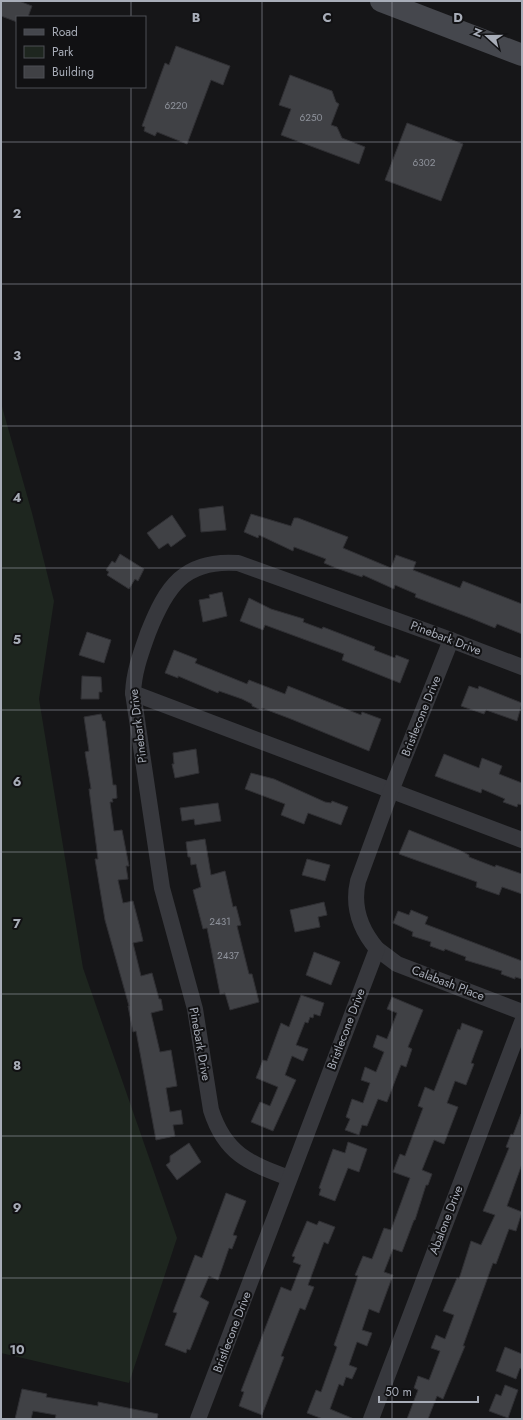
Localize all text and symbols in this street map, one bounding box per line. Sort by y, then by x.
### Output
text: B [192,8,201,27]
text: C [322,8,332,27]
text: D [453,8,463,27]
legend [16,16,146,88]
north arrow [467,16,507,56]
text: Road [52,23,78,41]
text: N [469,25,487,39]
text: Park [52,43,74,61]
text: Building [52,63,94,81]
house number: 6220 [164,98,188,113]
house number: 6250 [299,110,323,125]
house number: 6302 [413,155,436,170]
text: 2 [13,204,21,223]
text: 3 [13,346,21,365]
text: 4 [12,488,22,507]
street label: Pinebark Drive [408,616,484,660]
text: 5 [13,630,21,649]
street label: Bristlecone Drive [397,673,445,759]
street label: Pinebark Drive [125,688,151,764]
text: 6 [13,772,22,791]
text: 7 [13,914,21,933]
house number: 2431 [209,914,231,929]
house number: 2437 [217,948,240,963]
street label: Calabash Place [409,961,487,1005]
street label: Bristlecone Drive [322,986,370,1072]
street label: Pinebark Drive [185,1006,215,1082]
text: 8 [13,1056,21,1075]
street label: Abalone Drive [425,1183,467,1257]
text: 9 [13,1198,22,1217]
street label: Bristlecone Drive [208,1289,256,1375]
text: 10 [9,1340,25,1359]
scale bar [379,1378,478,1404]
text: 50 m [385,1383,412,1401]

